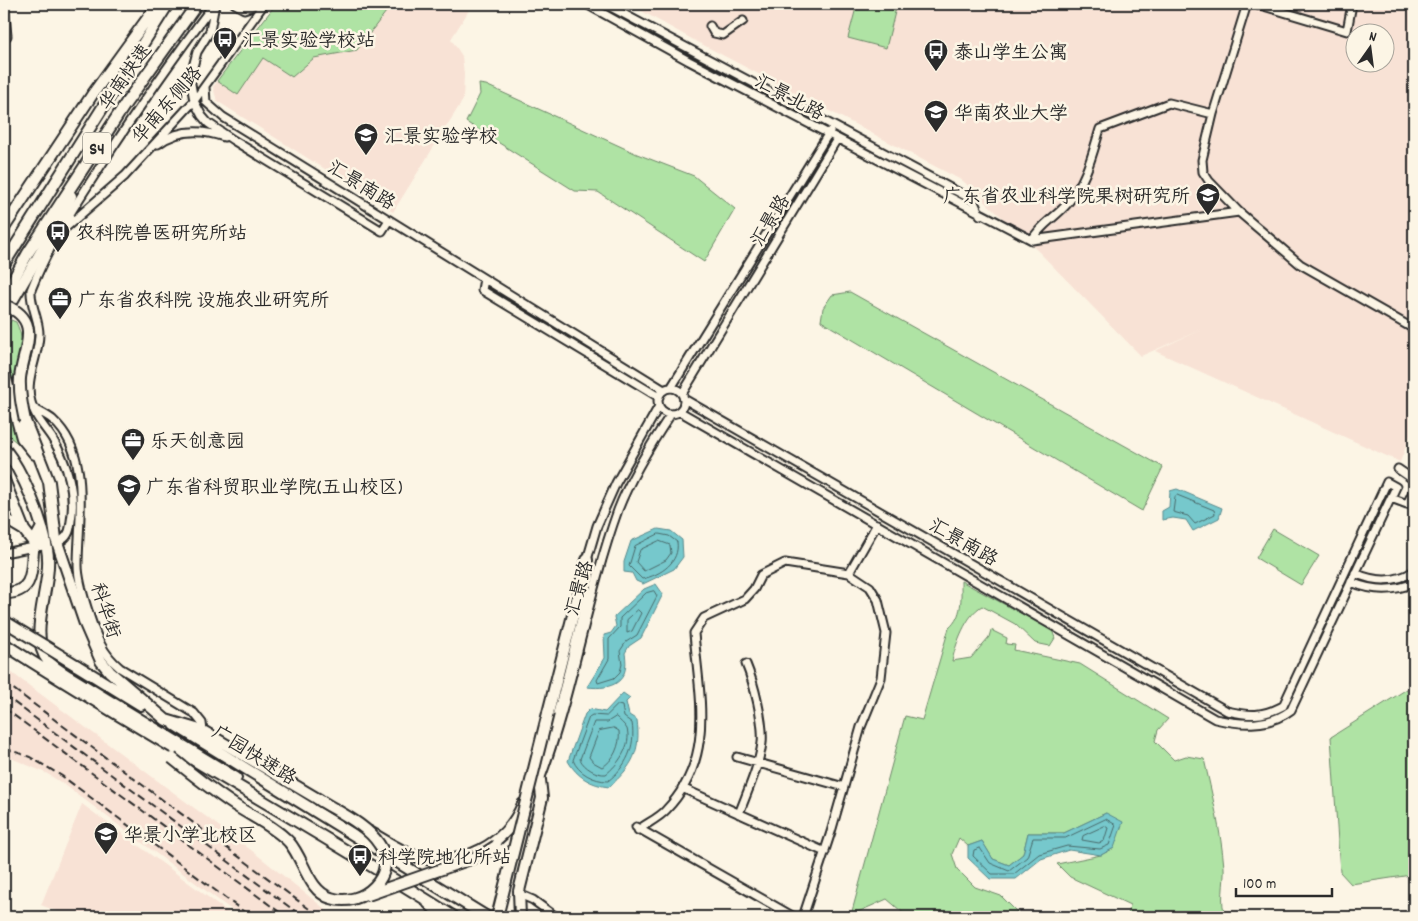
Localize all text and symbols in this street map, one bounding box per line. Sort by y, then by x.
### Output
north arrow [1346,22,1396,72]
bus stop icon: 汇景实验学校站 [212,26,238,60]
text: N [1367,27,1379,48]
place label: 汇景实验学校站 [242,29,375,56]
bus stop icon: 泰山学生公寓 [923,38,949,72]
street label: 华南快速 [94,39,160,117]
place label: 泰山学生公寓 [954,41,1068,68]
street label: 华南东侧路 [127,62,210,151]
street label: 汇景北路 [748,69,828,129]
school or university icon: 华南农业大学 [923,99,949,133]
place label: 华南农业大学 [954,102,1068,129]
school or university icon: 汇景实验学校 [353,122,379,156]
place label: 汇景实验学校 [384,125,498,152]
road number: S4 [83,132,111,164]
street label: 汇景南路 [321,155,400,219]
school or university icon: 广东省农业科学院果树研究所 [1195,182,1221,216]
place label: 广东省农业科学院果树研究所 [943,185,1190,212]
street label: 汇景路 [746,190,798,253]
bus stop icon: 农科院兽医研究所站 [45,219,71,253]
place label: 农科院兽医研究所站 [76,222,247,249]
office icon: 广东省农科院 设施农业研究所 [47,286,73,320]
place label: 广东省农科院 设施农业研究所 [78,289,329,316]
office icon: 乐天创意园 [120,427,146,461]
place label: 乐天创意园 [150,430,245,457]
school or university icon: 广东省科贸职业学院(五山校区) [116,473,142,507]
place label: 广东省科贸职业学院(五山校区) [146,476,403,503]
street label: 汇景南路 [923,513,1002,575]
street label: 汇景路 [561,558,602,620]
street label: 科华街 [82,580,125,642]
street label: 广园快速路 [206,720,301,794]
school or university icon: 华景小学北校区 [93,821,119,855]
place label: 华景小学北校区 [124,824,257,851]
bus stop icon: 科学院地化所站 [347,843,373,877]
place label: 科学院地化所站 [378,846,511,873]
scale bar [1236,866,1332,898]
text: 100 m [1243,874,1276,896]

